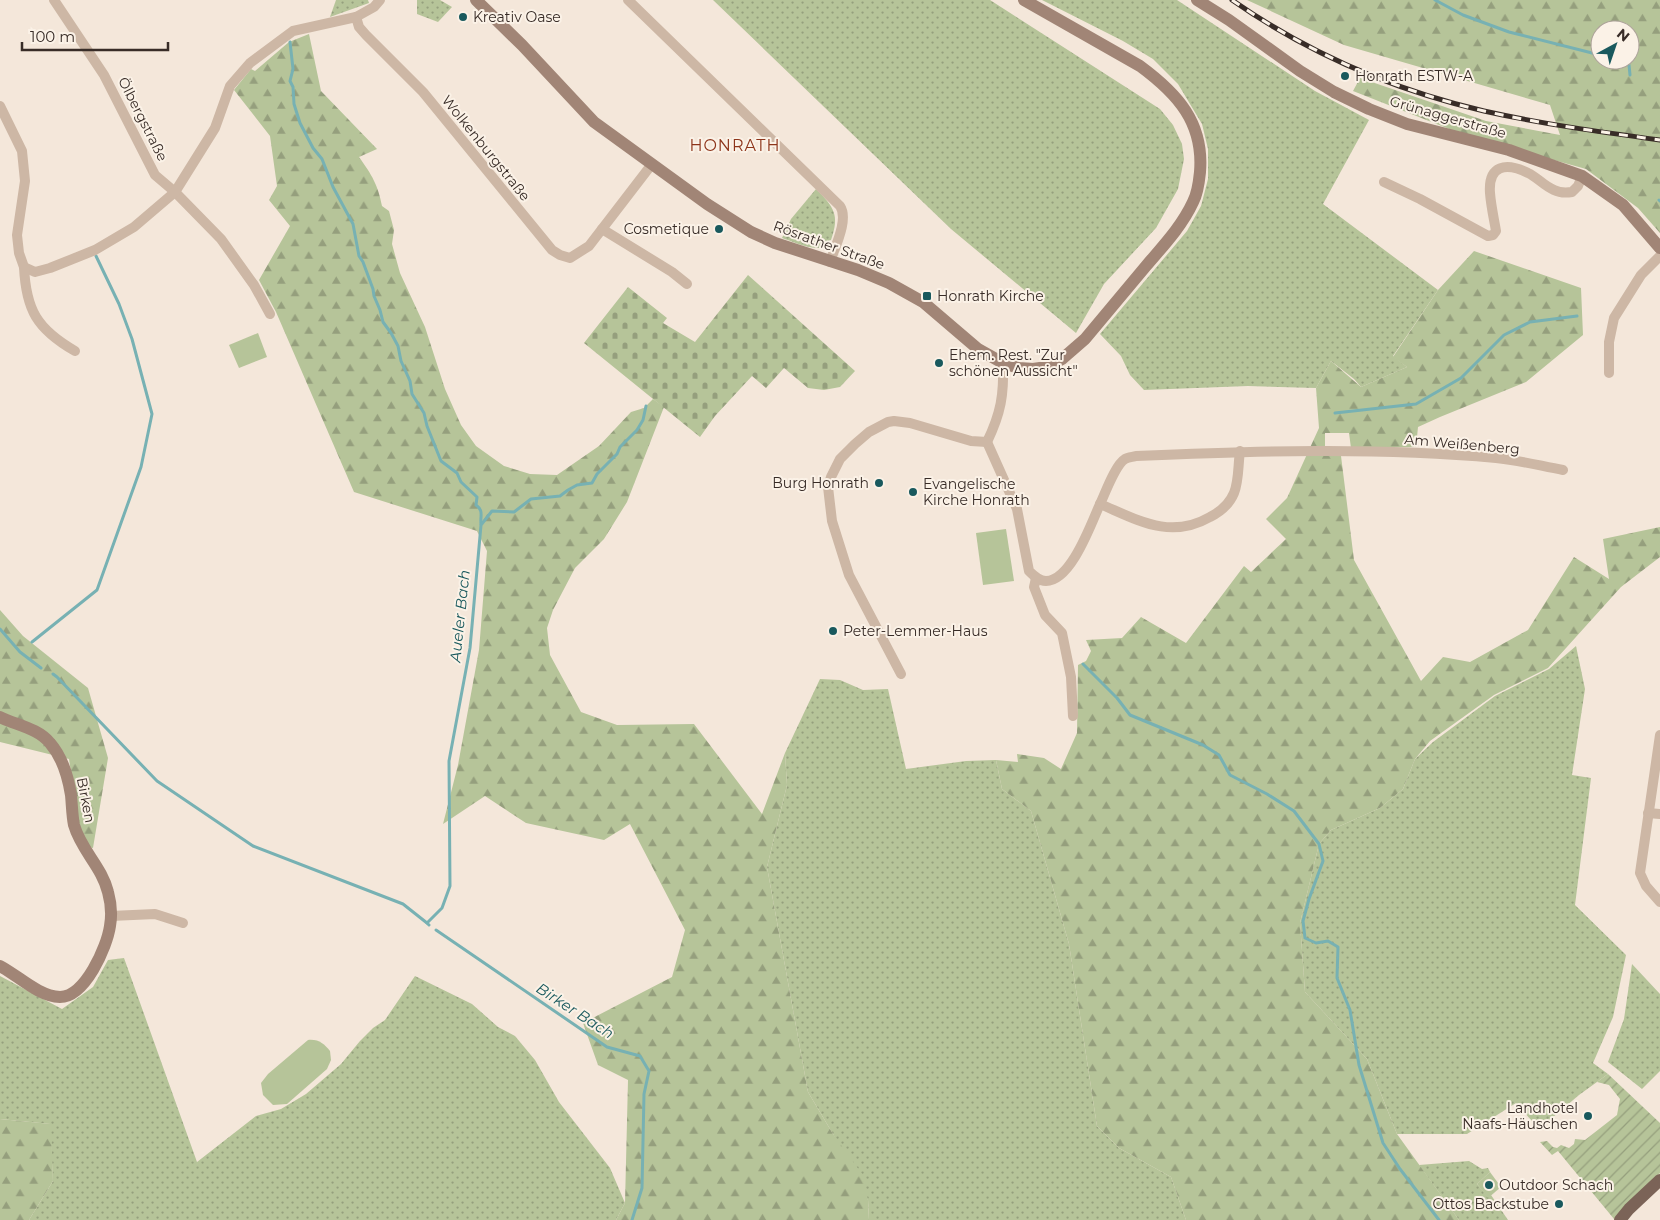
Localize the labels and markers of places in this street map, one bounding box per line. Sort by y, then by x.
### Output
place label: Kreativ Oase [473,8,561,26]
marker: Kreativ Oase [457,11,469,23]
place label: Honrath ESTW-A [1355,67,1474,85]
marker: Honrath ESTW-A [1339,70,1351,82]
place label: Cosmetique [624,220,709,238]
marker: Cosmetique [713,223,725,235]
place label: Honrath Kirche [937,287,1044,305]
marker: Honrath Kirche [921,290,933,302]
place label: Ehem. Rest. "Zur schönen Aussicht" [949,346,1078,380]
marker: Ehem. Rest. "Zur schönen Aussicht" [933,357,945,369]
place label: Burg Honrath [772,474,869,492]
place label: Evangelische Kirche Honrath [923,475,1030,509]
marker: Burg Honrath [873,477,885,489]
marker: Evangelische Kirche Honrath [907,486,919,498]
place label: Peter-Lemmer-Haus [843,622,988,640]
marker: Peter-Lemmer-Haus [827,625,839,637]
place label: Landhotel Naafs-Häuschen [1462,1099,1578,1133]
marker: Landhotel Naafs-Häuschen [1582,1110,1594,1122]
place label: Outdoor Schach [1499,1176,1613,1194]
marker: Outdoor Schach [1483,1179,1495,1191]
place label: Ottos Backstube [1432,1195,1549,1213]
marker: Ottos Backstube [1553,1198,1565,1210]

